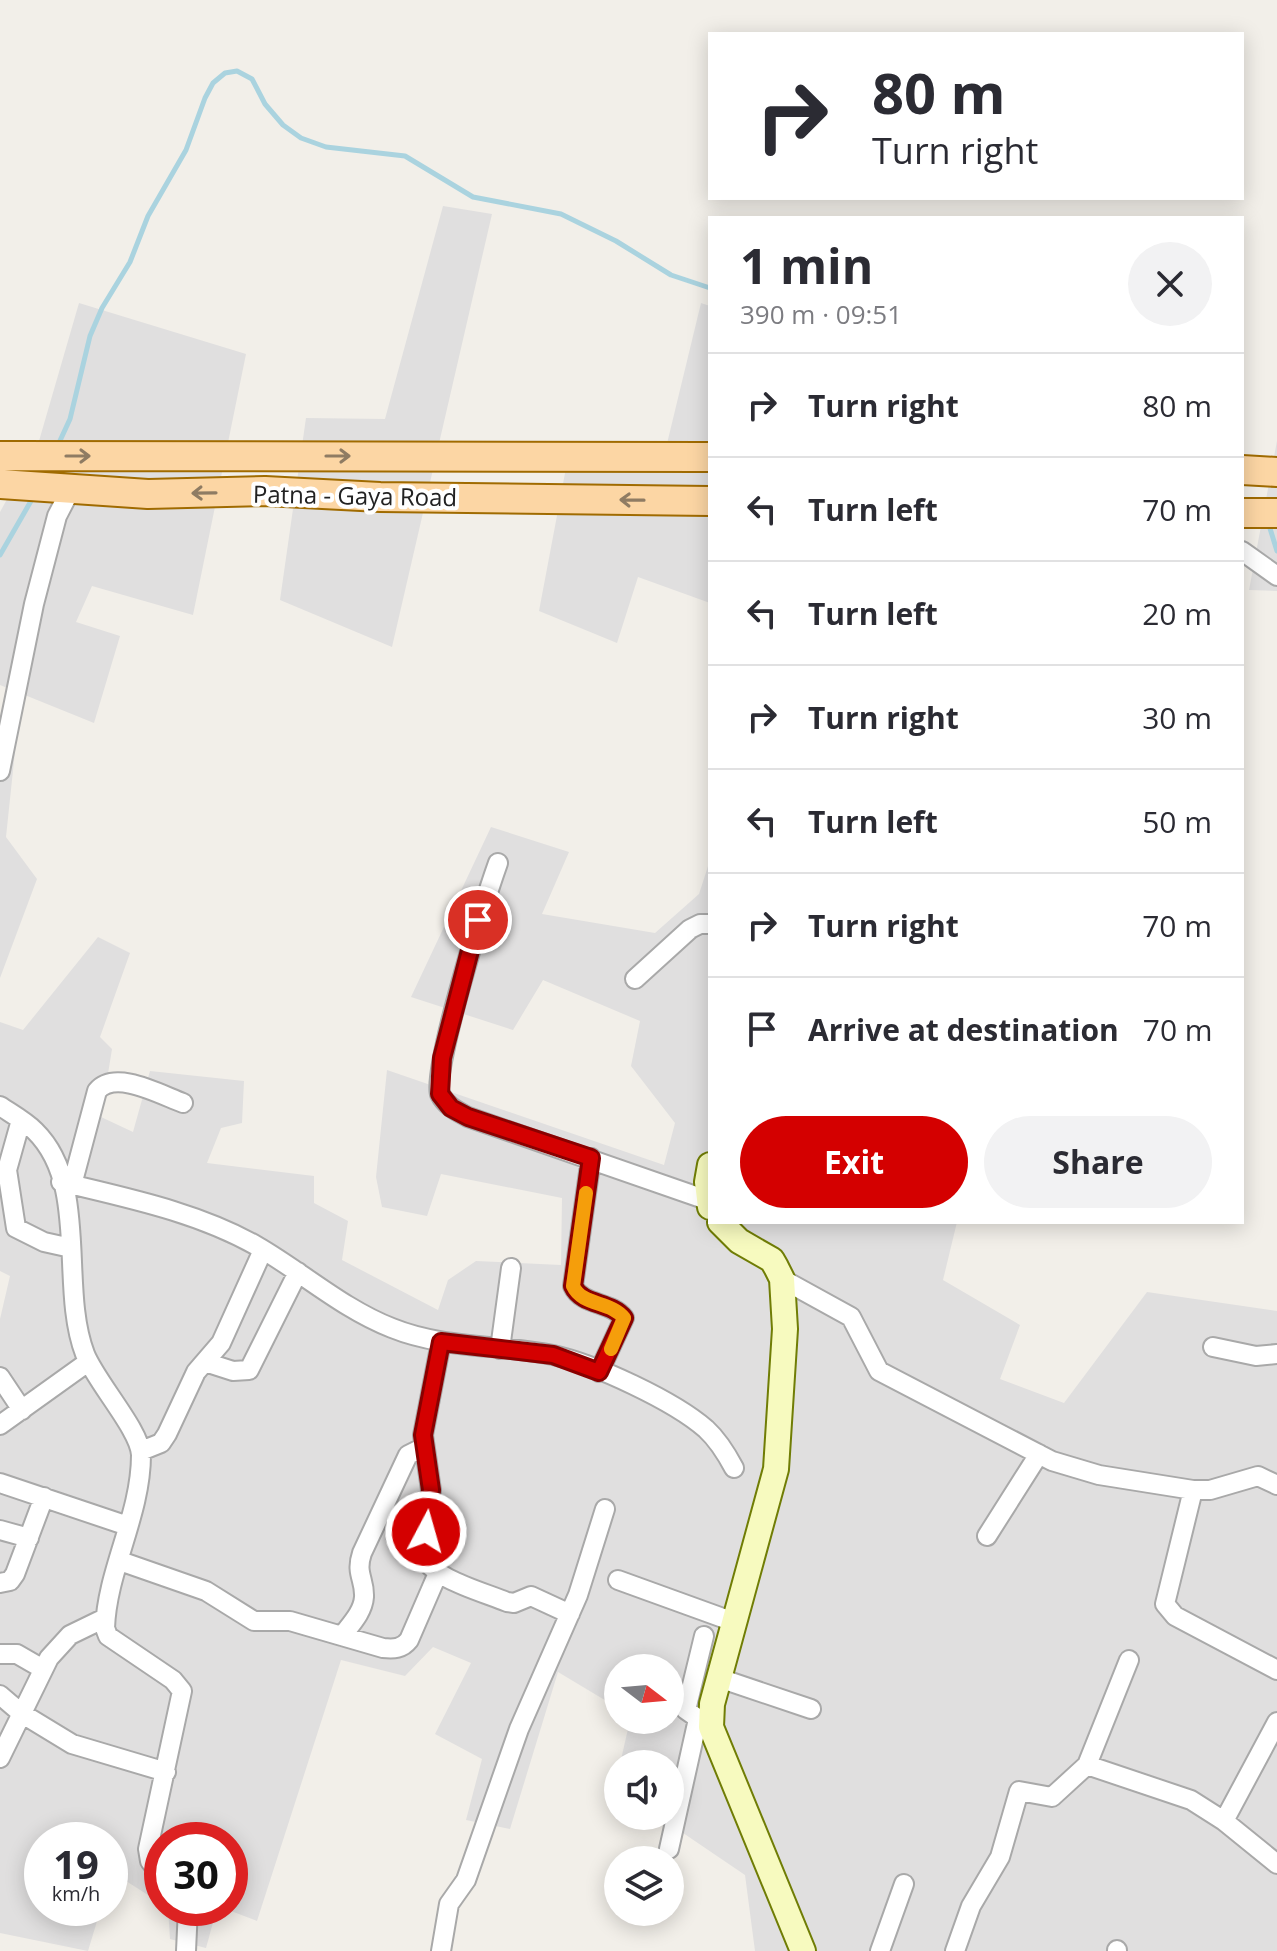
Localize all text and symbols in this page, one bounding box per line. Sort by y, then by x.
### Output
text: 80 m [872,54,1006,130]
icon: right [740,64,844,168]
text: Turn right [872,126,1038,175]
text: 1 min [740,233,873,298]
button: close [1128,242,1212,326]
text: 390 m · 09:51 [740,296,902,332]
icon: right [740,383,784,427]
text: Turn right [808,385,959,426]
text: 80 m [1142,385,1212,426]
one-way arrow [64,448,91,464]
one-way arrow [324,448,351,464]
street label: Patna - Gaya Road [253,477,457,513]
one-way arrow [191,485,218,500]
icon: left [740,487,784,531]
text: Turn left [808,489,938,530]
text: 70 m [1142,489,1212,530]
one-way arrow [619,492,646,507]
icon: left [740,591,784,635]
text: Turn left [808,593,938,634]
text: 20 m [1142,593,1212,634]
icon: right [740,695,784,739]
text: Turn right [808,697,959,738]
text: 30 m [1142,697,1212,738]
icon: left [740,799,784,843]
text: Turn left [808,801,938,842]
text: 50 m [1142,801,1212,842]
pin [444,886,512,954]
icon: arrive [456,898,500,942]
icon: right [740,903,784,947]
text: Turn right [808,905,959,946]
text: 70 m [1142,905,1212,946]
icon: arrive [740,1007,784,1051]
text: Arrive at destination [808,1009,1119,1050]
text: 70 m [1143,1009,1213,1050]
button: Exit [740,1116,968,1208]
button: Share [984,1116,1212,1208]
position arrow [384,1490,468,1574]
north arrow [604,1654,684,1734]
map controls [604,1654,684,1926]
button: sound [604,1750,684,1830]
speed limit sign: 30 [144,1822,248,1926]
text: 19 [53,1836,99,1891]
button: layers [604,1846,684,1926]
text: km/h [52,1880,100,1907]

